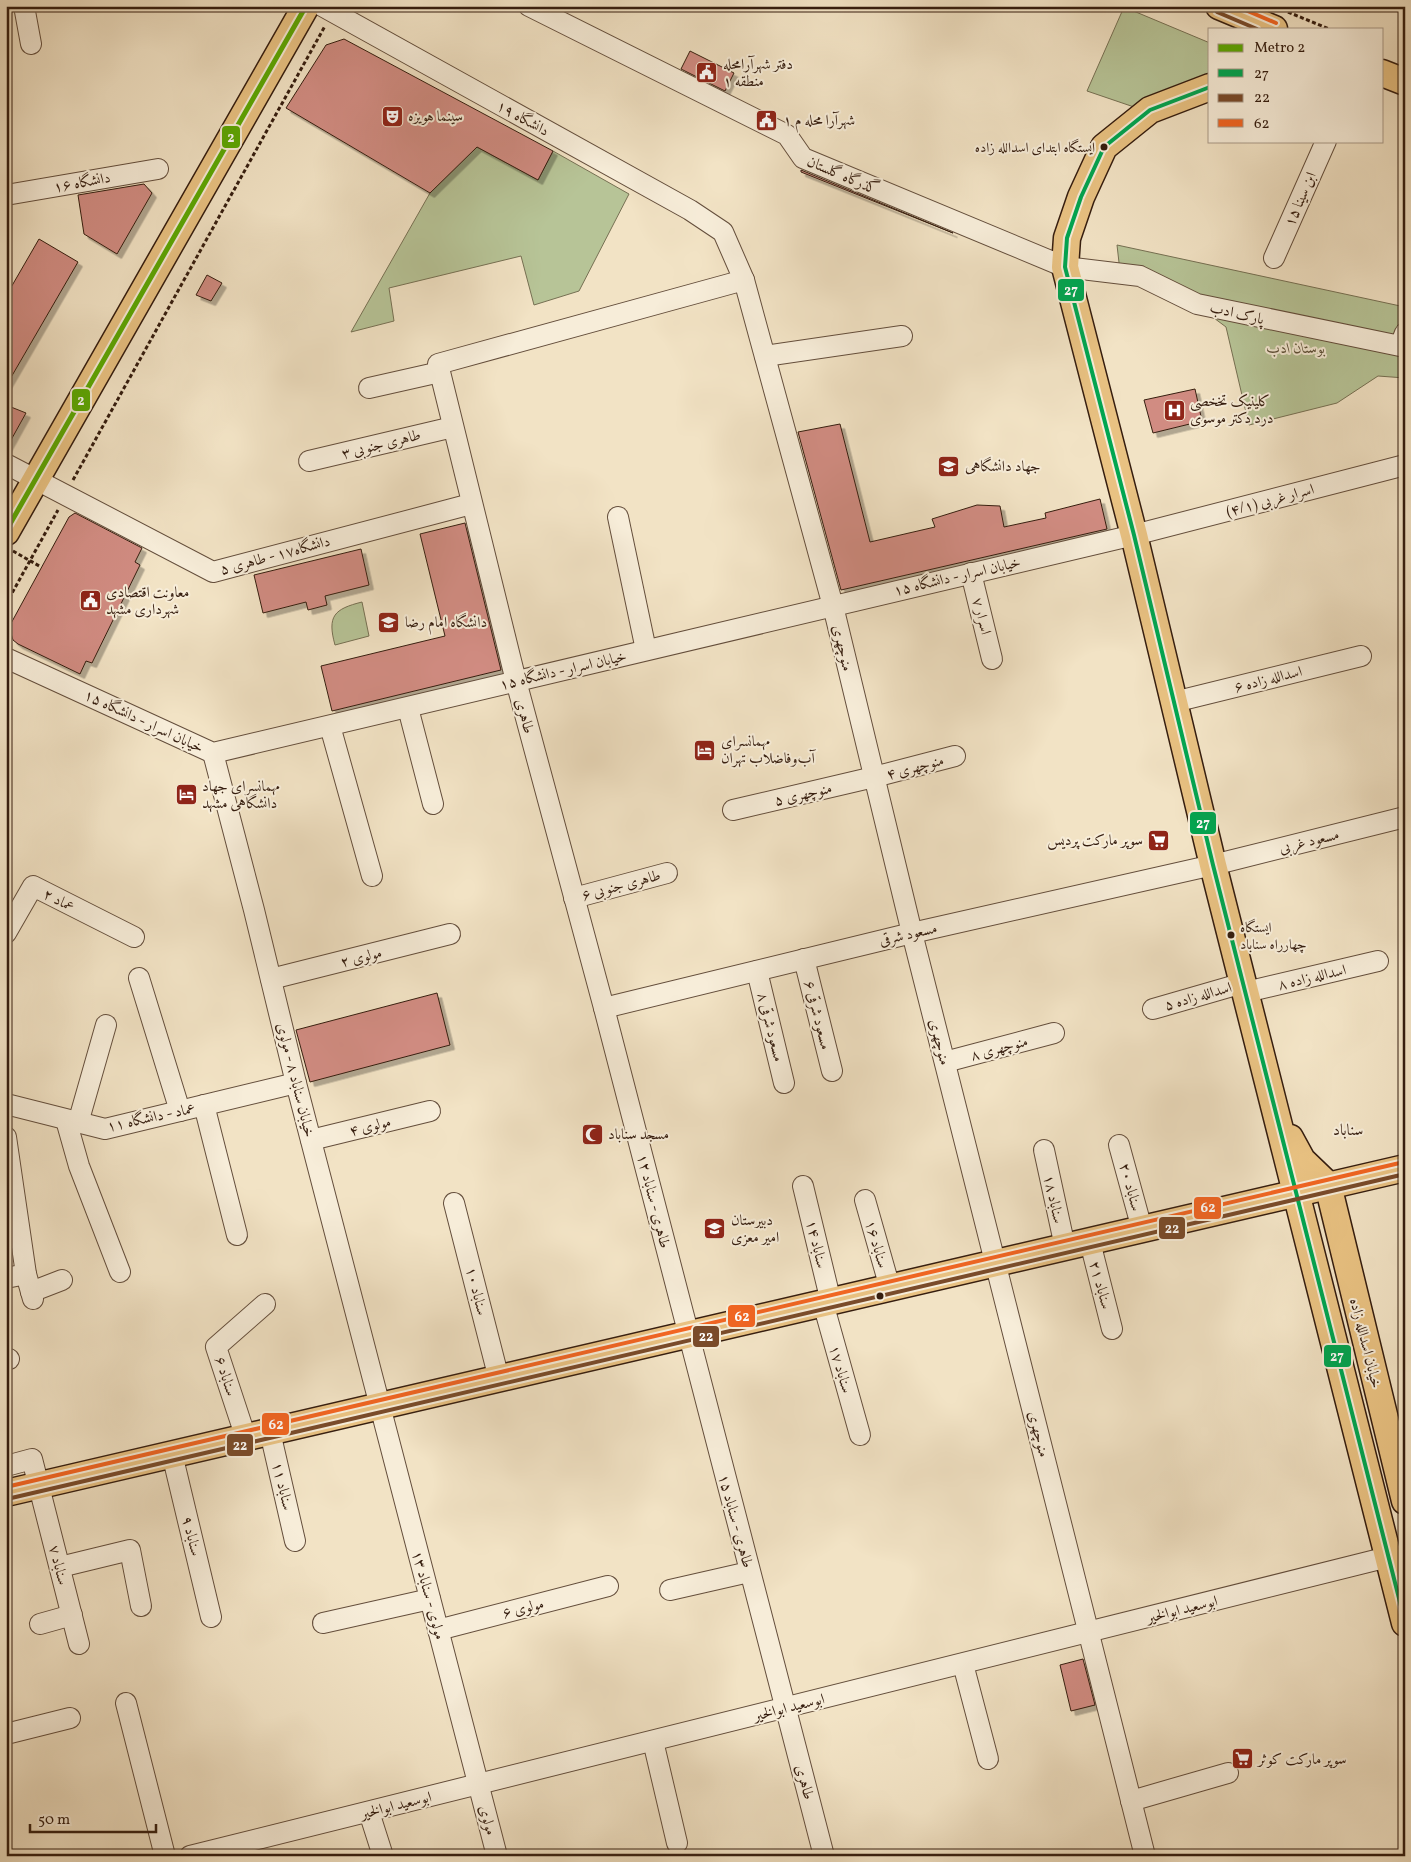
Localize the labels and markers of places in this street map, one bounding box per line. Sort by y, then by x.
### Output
place label: دفتر شهرآرامحله منطقه ۱ [723,55,793,93]
public building icon: دفتر شهرآرامحله منطقه ۱ [695,61,719,85]
theatre icon: سینما هویزه [380,104,404,128]
place label: سینما هویزه [408,107,463,128]
public building icon: شهرآرا محله م ۱ [755,108,779,132]
place label: شهرآرا محله م ۱ [783,111,855,133]
place label: ایستگاه ابتدای اسدالله زاده [975,138,1095,158]
marker: ایستگاه ابتدای اسدالله زاده [1099,142,1109,152]
place label: کلینیک تخخصی درد دکتر موسوی [1190,392,1274,430]
hospital icon: کلینیک تخخصی درد دکتر موسوی [1162,398,1186,422]
school or university icon: جهاد دانشگاهی [937,454,961,478]
place label: جهاد دانشگاهی [965,456,1041,478]
place label: معاونت اقتصادی شهرداری مشهد [106,583,189,621]
public building icon: معاونت اقتصادی شهرداری مشهد [78,589,102,613]
school or university icon: دانشگاه امام رضا [377,610,401,634]
place label: دانشگاه امام رضا [405,612,487,635]
place label: مهمانسرای آب‌و‌فاضلاب تهران [721,732,816,770]
hotel icon: مهمانسرای آب‌و‌فاضلاب تهران [693,738,717,762]
place label: مهمانسرای جهاد دانشگاهی مشهد [202,777,280,815]
hotel icon: مهمانسرای جهاد دانشگاهی مشهد [174,783,198,807]
supermarket icon: سوپر مارکت پردیس [1147,828,1171,852]
place label: سوپر مارکت پردیس [1047,831,1143,852]
place label: ایستگاه چهارراه سناباد [1240,918,1307,955]
marker: ایستگاه چهارراه سناباد [1226,930,1236,940]
mosque icon: مسجد سناباد [580,1122,604,1146]
place label: مسجد سناباد [608,1125,669,1146]
place label: دبیرستان امیر معزی [731,1211,779,1249]
school or university icon: دبیرستان امیر معزی [703,1217,727,1241]
unlabelled marker [875,1291,885,1301]
supermarket icon: سوپر مارکت کوثر [1230,1747,1254,1771]
place label: سوپر مارکت کوثر [1256,1750,1346,1771]

